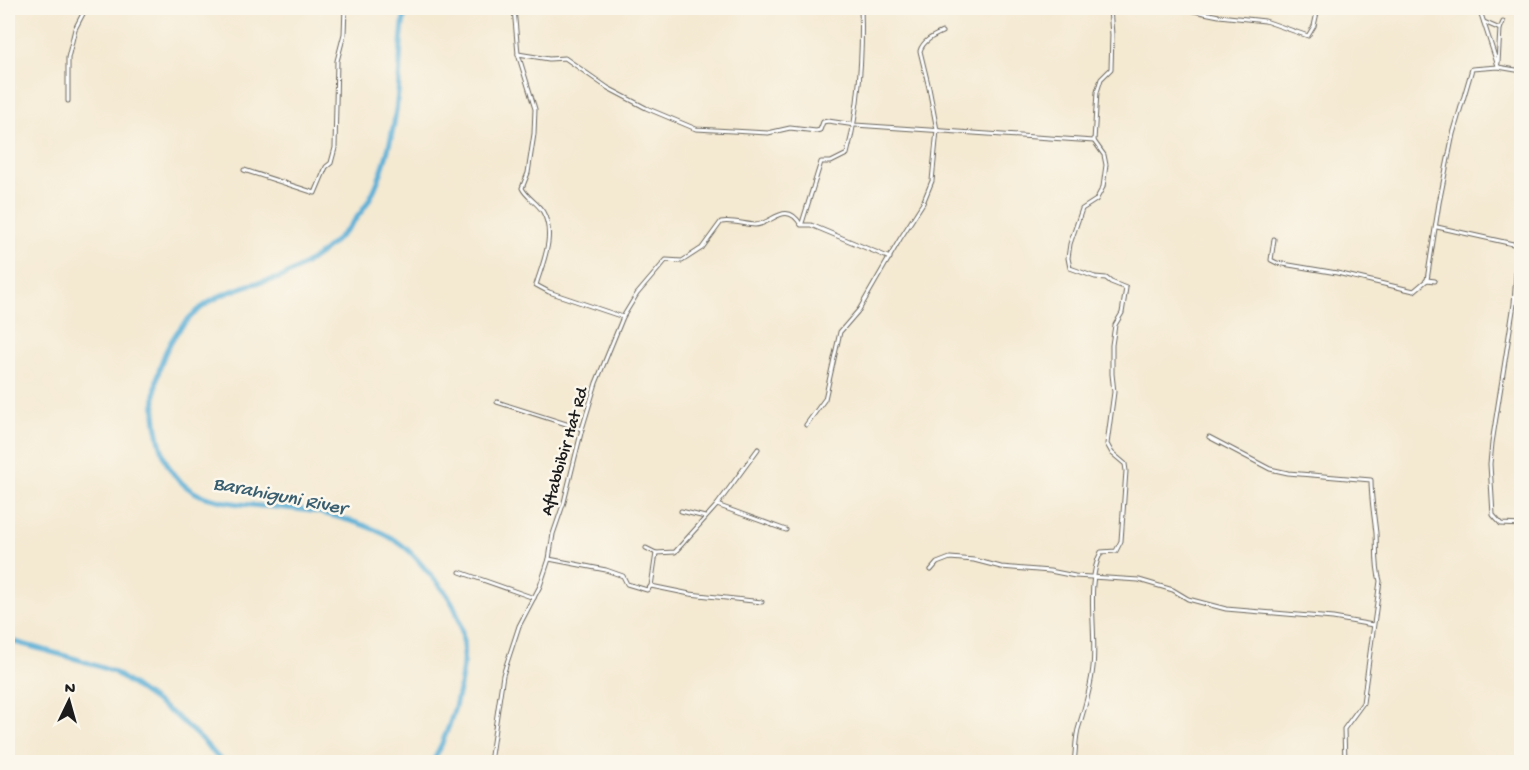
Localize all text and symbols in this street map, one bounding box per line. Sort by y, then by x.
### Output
street label: Aftabbibir Hat Rd [537,384,594,518]
water label: Barahiguni River [211,473,352,522]
north arrow [39,671,99,731]
text: N [64,680,77,700]

